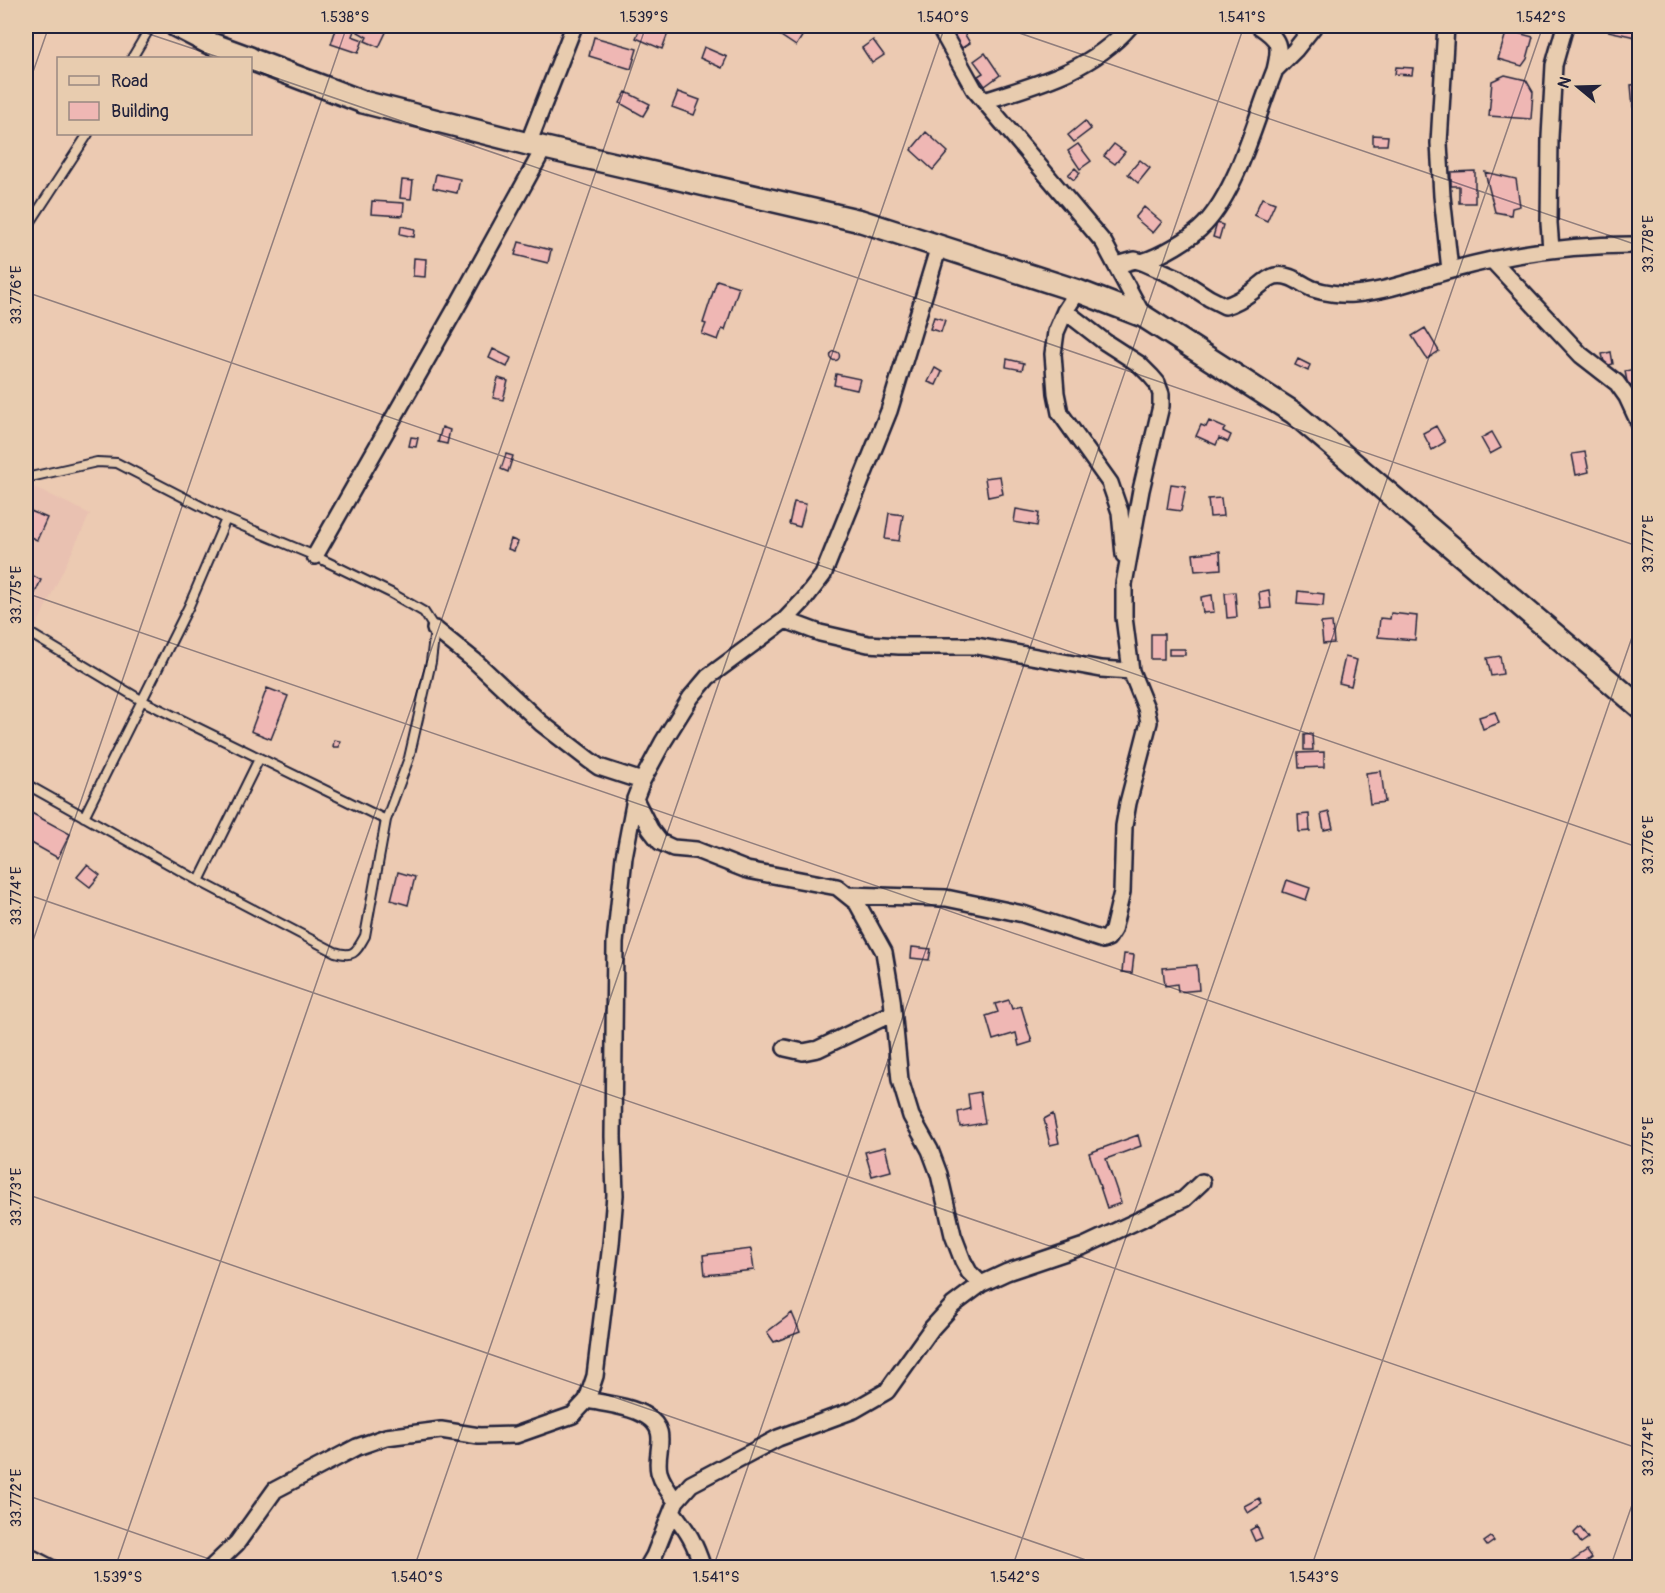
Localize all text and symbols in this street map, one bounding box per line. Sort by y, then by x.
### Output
text: 1.538°S [321,8,369,27]
text: 1.539°S [620,8,668,27]
text: 1.540°S [917,8,969,27]
text: 1.541°S [1218,8,1266,27]
text: 1.542°S [1516,8,1566,27]
legend [57,57,252,135]
north arrow [1548,57,1608,117]
text: Road [111,70,148,93]
text: N [1554,74,1576,91]
text: Building [111,100,169,123]
text: 33.778°E [1639,215,1658,273]
text: 33.776°E [7,265,26,325]
text: 33.777°E [1639,515,1658,573]
text: 33.775°E [7,566,26,624]
text: 33.776°E [1639,815,1658,875]
text: 33.774°E [7,866,26,925]
text: 33.775°E [1639,1117,1658,1175]
text: 33.773°E [7,1167,26,1226]
text: 33.774°E [1639,1417,1658,1476]
text: 33.772°E [7,1468,26,1527]
text: 1.539°S [94,1568,142,1587]
text: 1.540°S [391,1568,443,1587]
text: 1.541°S [692,1568,740,1587]
text: 1.542°S [990,1568,1040,1587]
text: 1.543°S [1289,1568,1339,1587]

